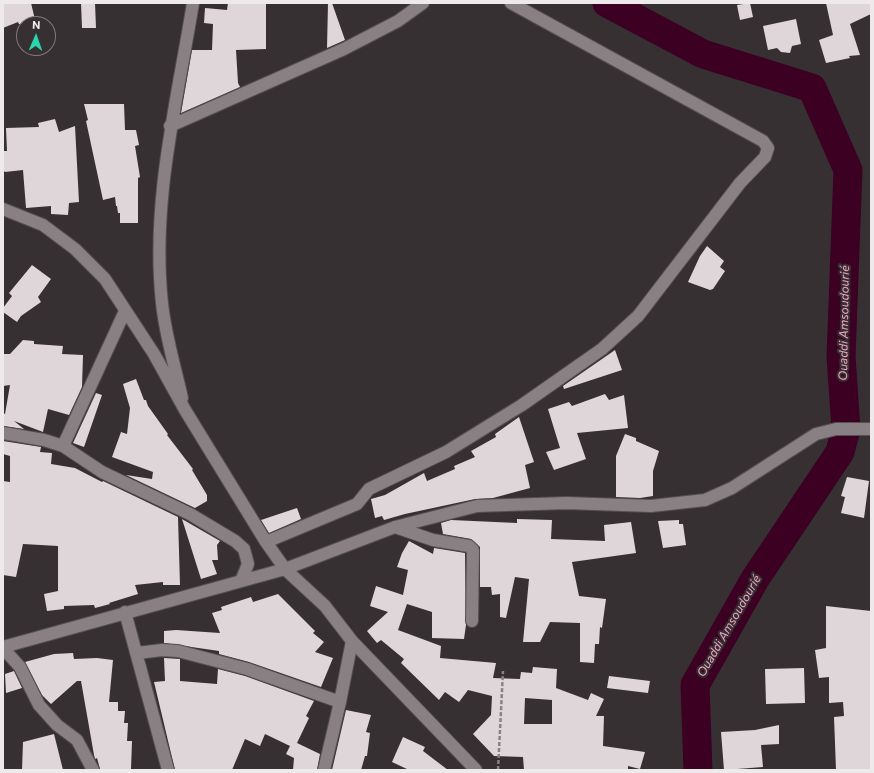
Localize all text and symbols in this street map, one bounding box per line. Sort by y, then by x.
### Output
north arrow [16,16,56,56]
text: N [32,18,41,31]
water label: Ouaddi Amsoudourié [836,265,852,381]
water label: Ouaddi Amsoudourié [694,573,764,679]

